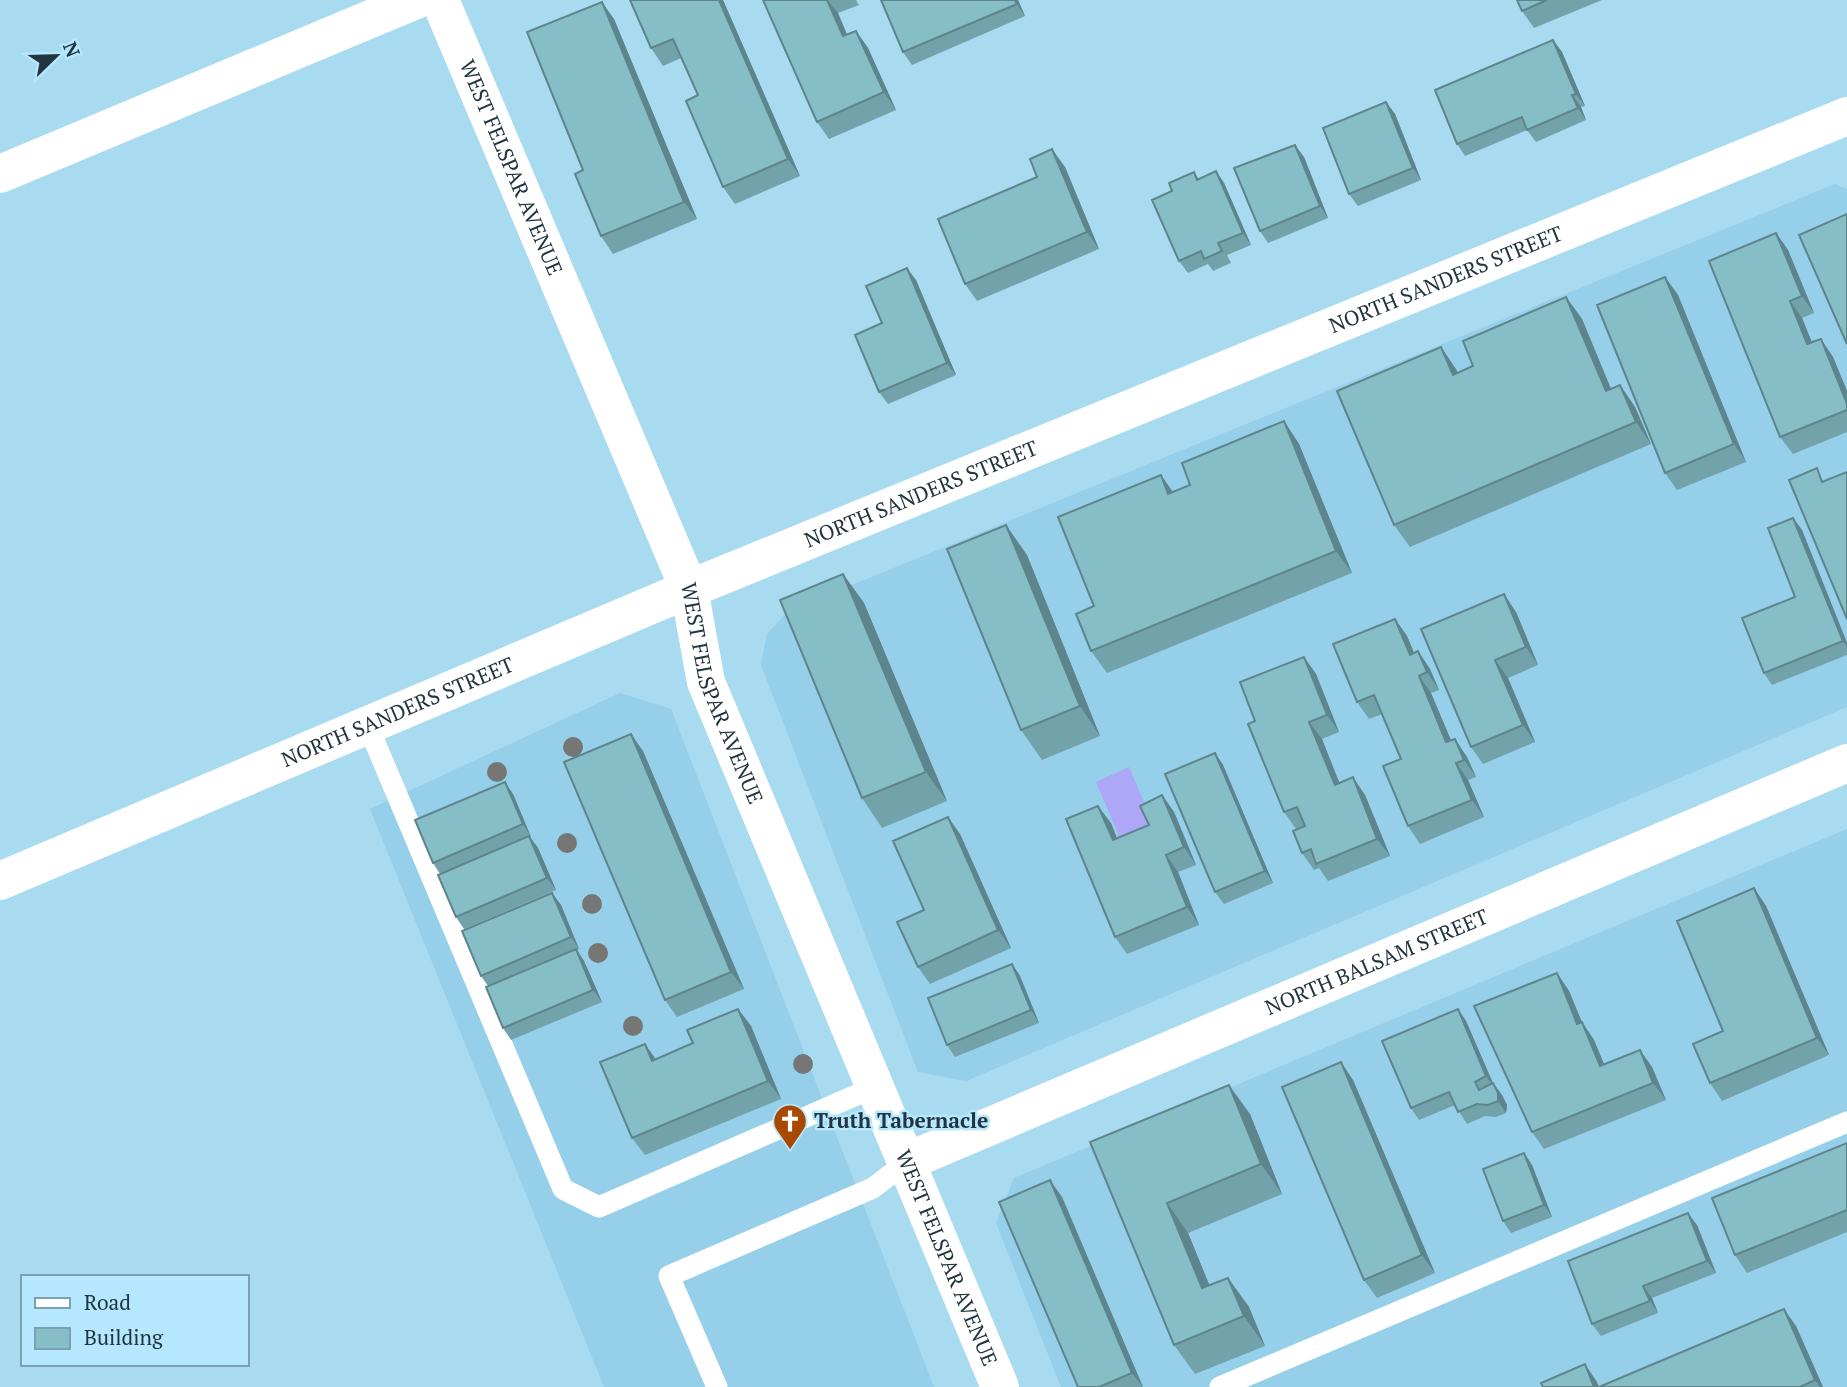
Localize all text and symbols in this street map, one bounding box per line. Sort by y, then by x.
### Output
north arrow [21,21,91,91]
text: N [58,38,87,61]
street label: WEST FELSPAR AVENUE [454,55,570,279]
street label: NORTH SANDERS STREET [1325,219,1566,339]
street label: NORTH SANDERS STREET [800,433,1042,553]
street label: WEST FELSPAR AVENUE [675,580,770,808]
street label: NORTH SANDERS STREET [277,650,518,773]
street label: NORTH BALSAM STREET [1261,902,1492,1021]
church icon: Truth Tabernacle [771,1102,809,1151]
place label: Truth Tabernacle [814,1106,988,1134]
street label: WEST FELSPAR AVENUE [890,1145,1005,1370]
legend [21,1275,248,1366]
text: Road [84,1288,131,1316]
text: Building [84,1323,164,1351]

